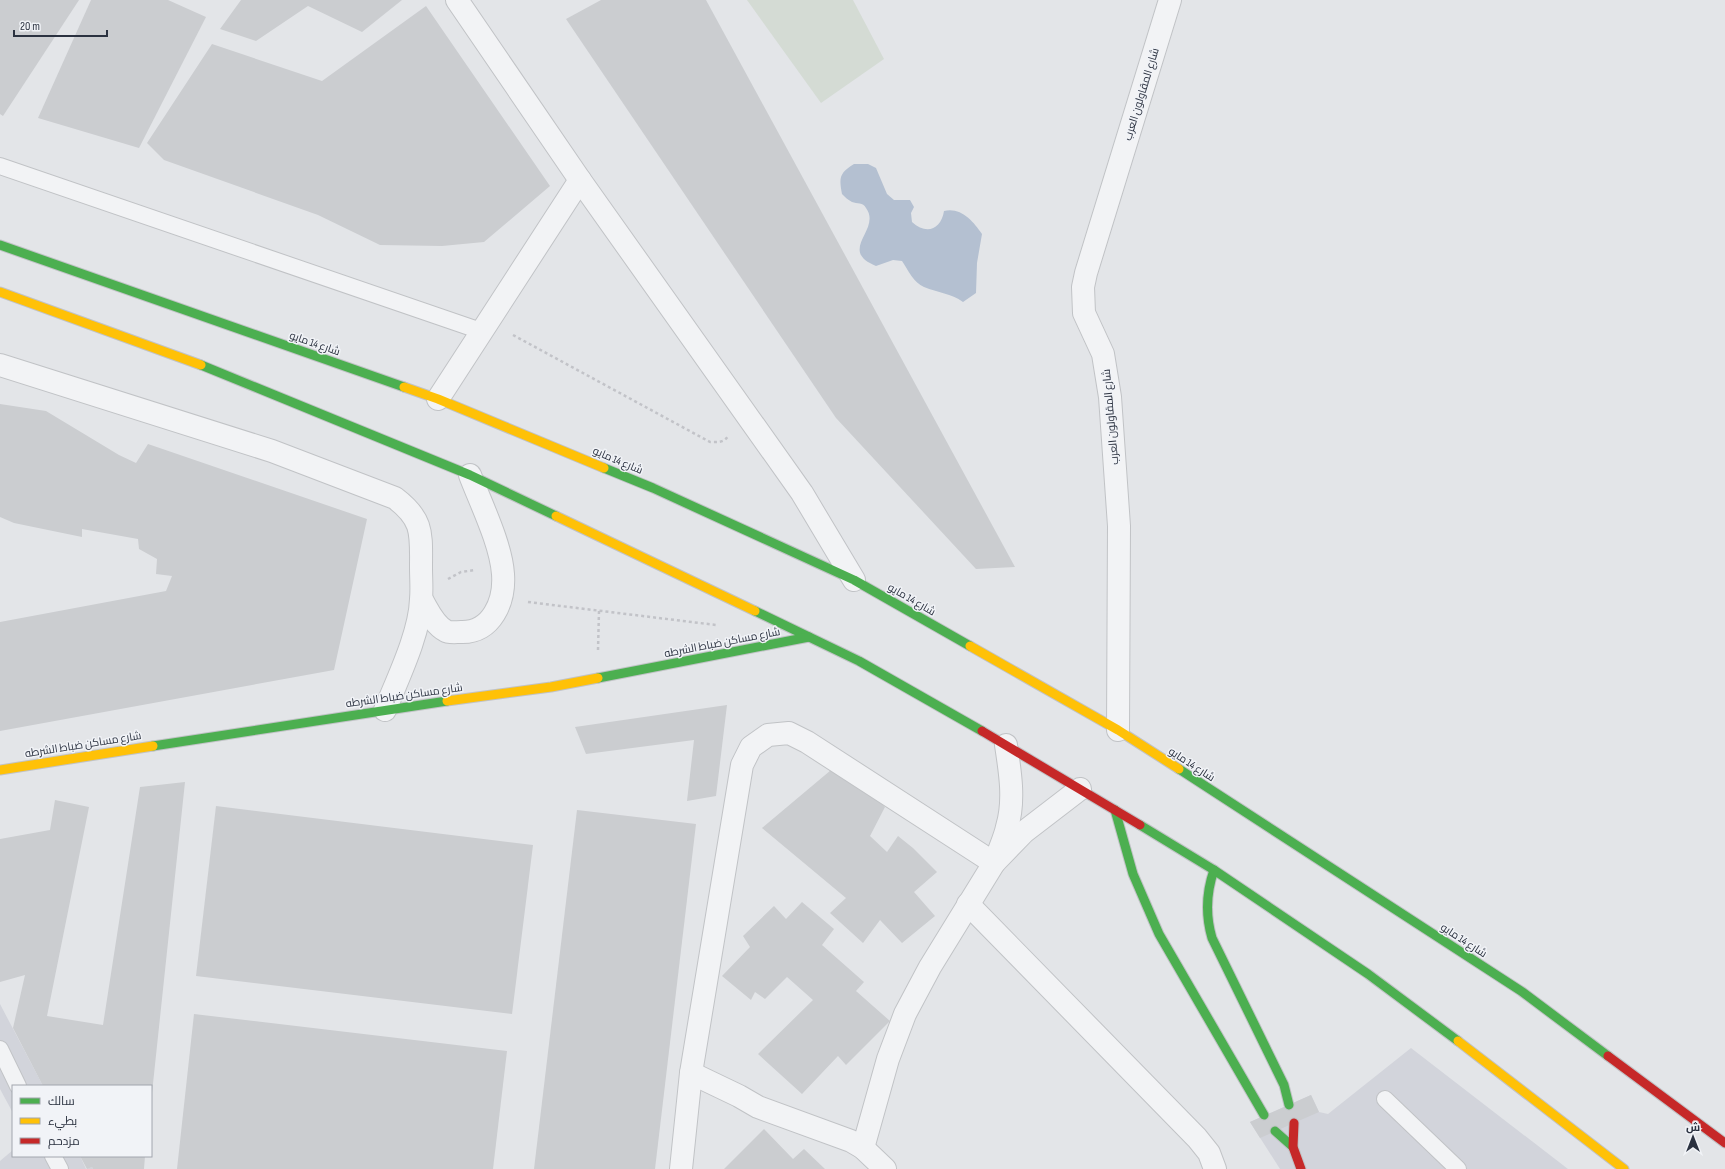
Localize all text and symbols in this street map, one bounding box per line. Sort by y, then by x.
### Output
scale bar [14,12,107,38]
text: 20 m [20,19,40,34]
street label: شارع المقاولون العرب [1121,46,1163,142]
street label: شارع 14 مايو [287,329,342,359]
street label: شارع المقاولون العرب [1100,368,1122,465]
street label: شارع 14 مايو [591,444,645,478]
street label: شارع 14 مايو [885,581,938,619]
street label: شارع مساكن ضباط الشرطه [663,625,781,661]
street label: شارع مساكن ضباط الشرطه [345,681,463,711]
street label: شارع مساكن ضباط الشرطه [24,729,142,761]
street label: شارع 14 مايو [1165,745,1217,785]
street label: شارع 14 مايو [1437,921,1489,961]
legend [12,1085,152,1157]
text: سالك [48,1094,75,1109]
text: بطيء [48,1114,77,1131]
north arrow [1673,1117,1713,1157]
text: ش [1686,1121,1700,1134]
text: مزدحم [48,1134,80,1149]

